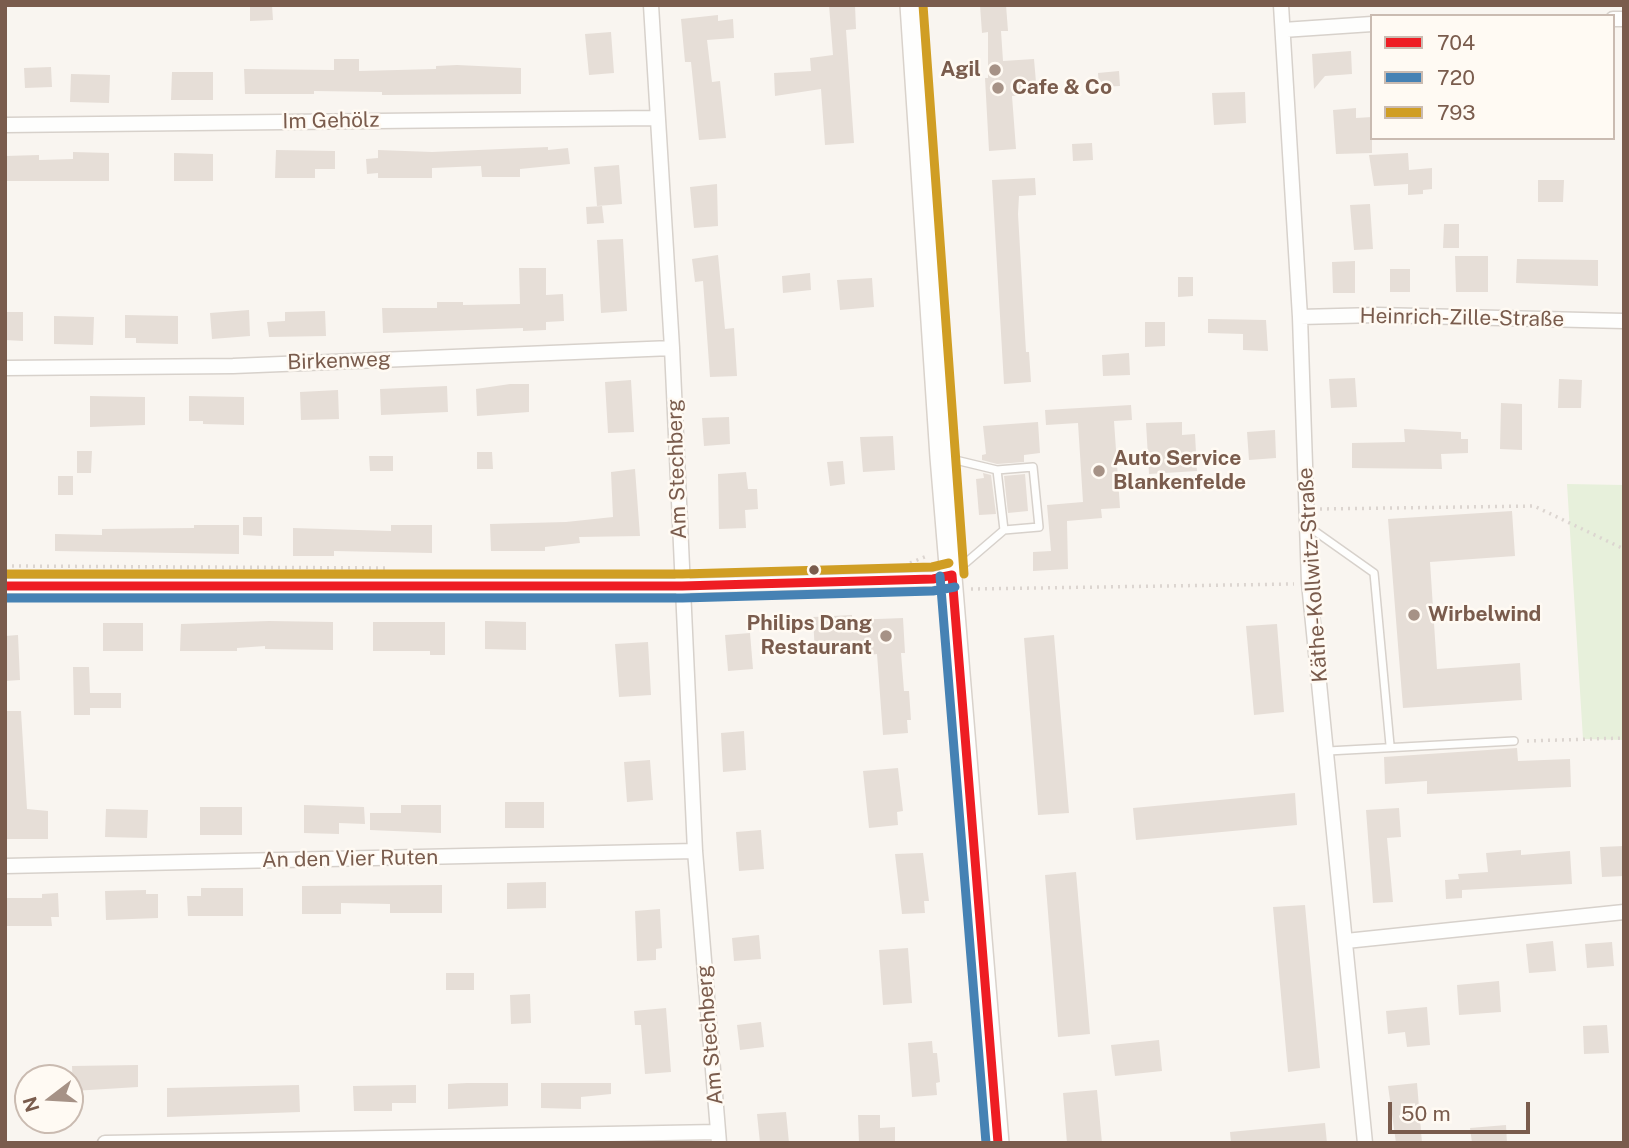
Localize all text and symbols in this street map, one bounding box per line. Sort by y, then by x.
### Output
legend [1370,14,1615,140]
text: 704 [1437,30,1475,55]
place label: Agil [940,57,981,83]
marker: Agil [987,62,1003,78]
text: 720 [1437,65,1475,90]
place label: Cafe & Co [1012,75,1112,101]
marker: Cafe & Co [990,80,1006,96]
text: 793 [1437,100,1475,125]
street label: Im Gehölz [282,108,380,134]
street label: Heinrich-Zille-Straße [1359,304,1565,332]
street label: Birkenweg [287,347,391,375]
street label: Am Stechberg [662,398,692,540]
place label: Auto Service Blankenfelde [1113,446,1246,496]
marker: Auto Service Blankenfelde [1091,463,1107,479]
street label: Käthe-Kollwitz-Straße [1293,467,1333,683]
unlabelled marker [807,563,821,577]
place label: Wirbelwind [1428,602,1541,628]
marker: Wirbelwind [1406,607,1422,623]
place label: Philips Dang Restaurant [747,611,872,661]
marker: Philips Dang Restaurant [878,628,894,644]
street label: An den Vier Ruten [262,845,438,873]
street label: Am Stechberg [691,964,729,1106]
north arrow [14,1064,84,1134]
scale bar [1391,1088,1533,1132]
text: N [18,1094,44,1115]
text: 50 m [1401,1101,1451,1126]

